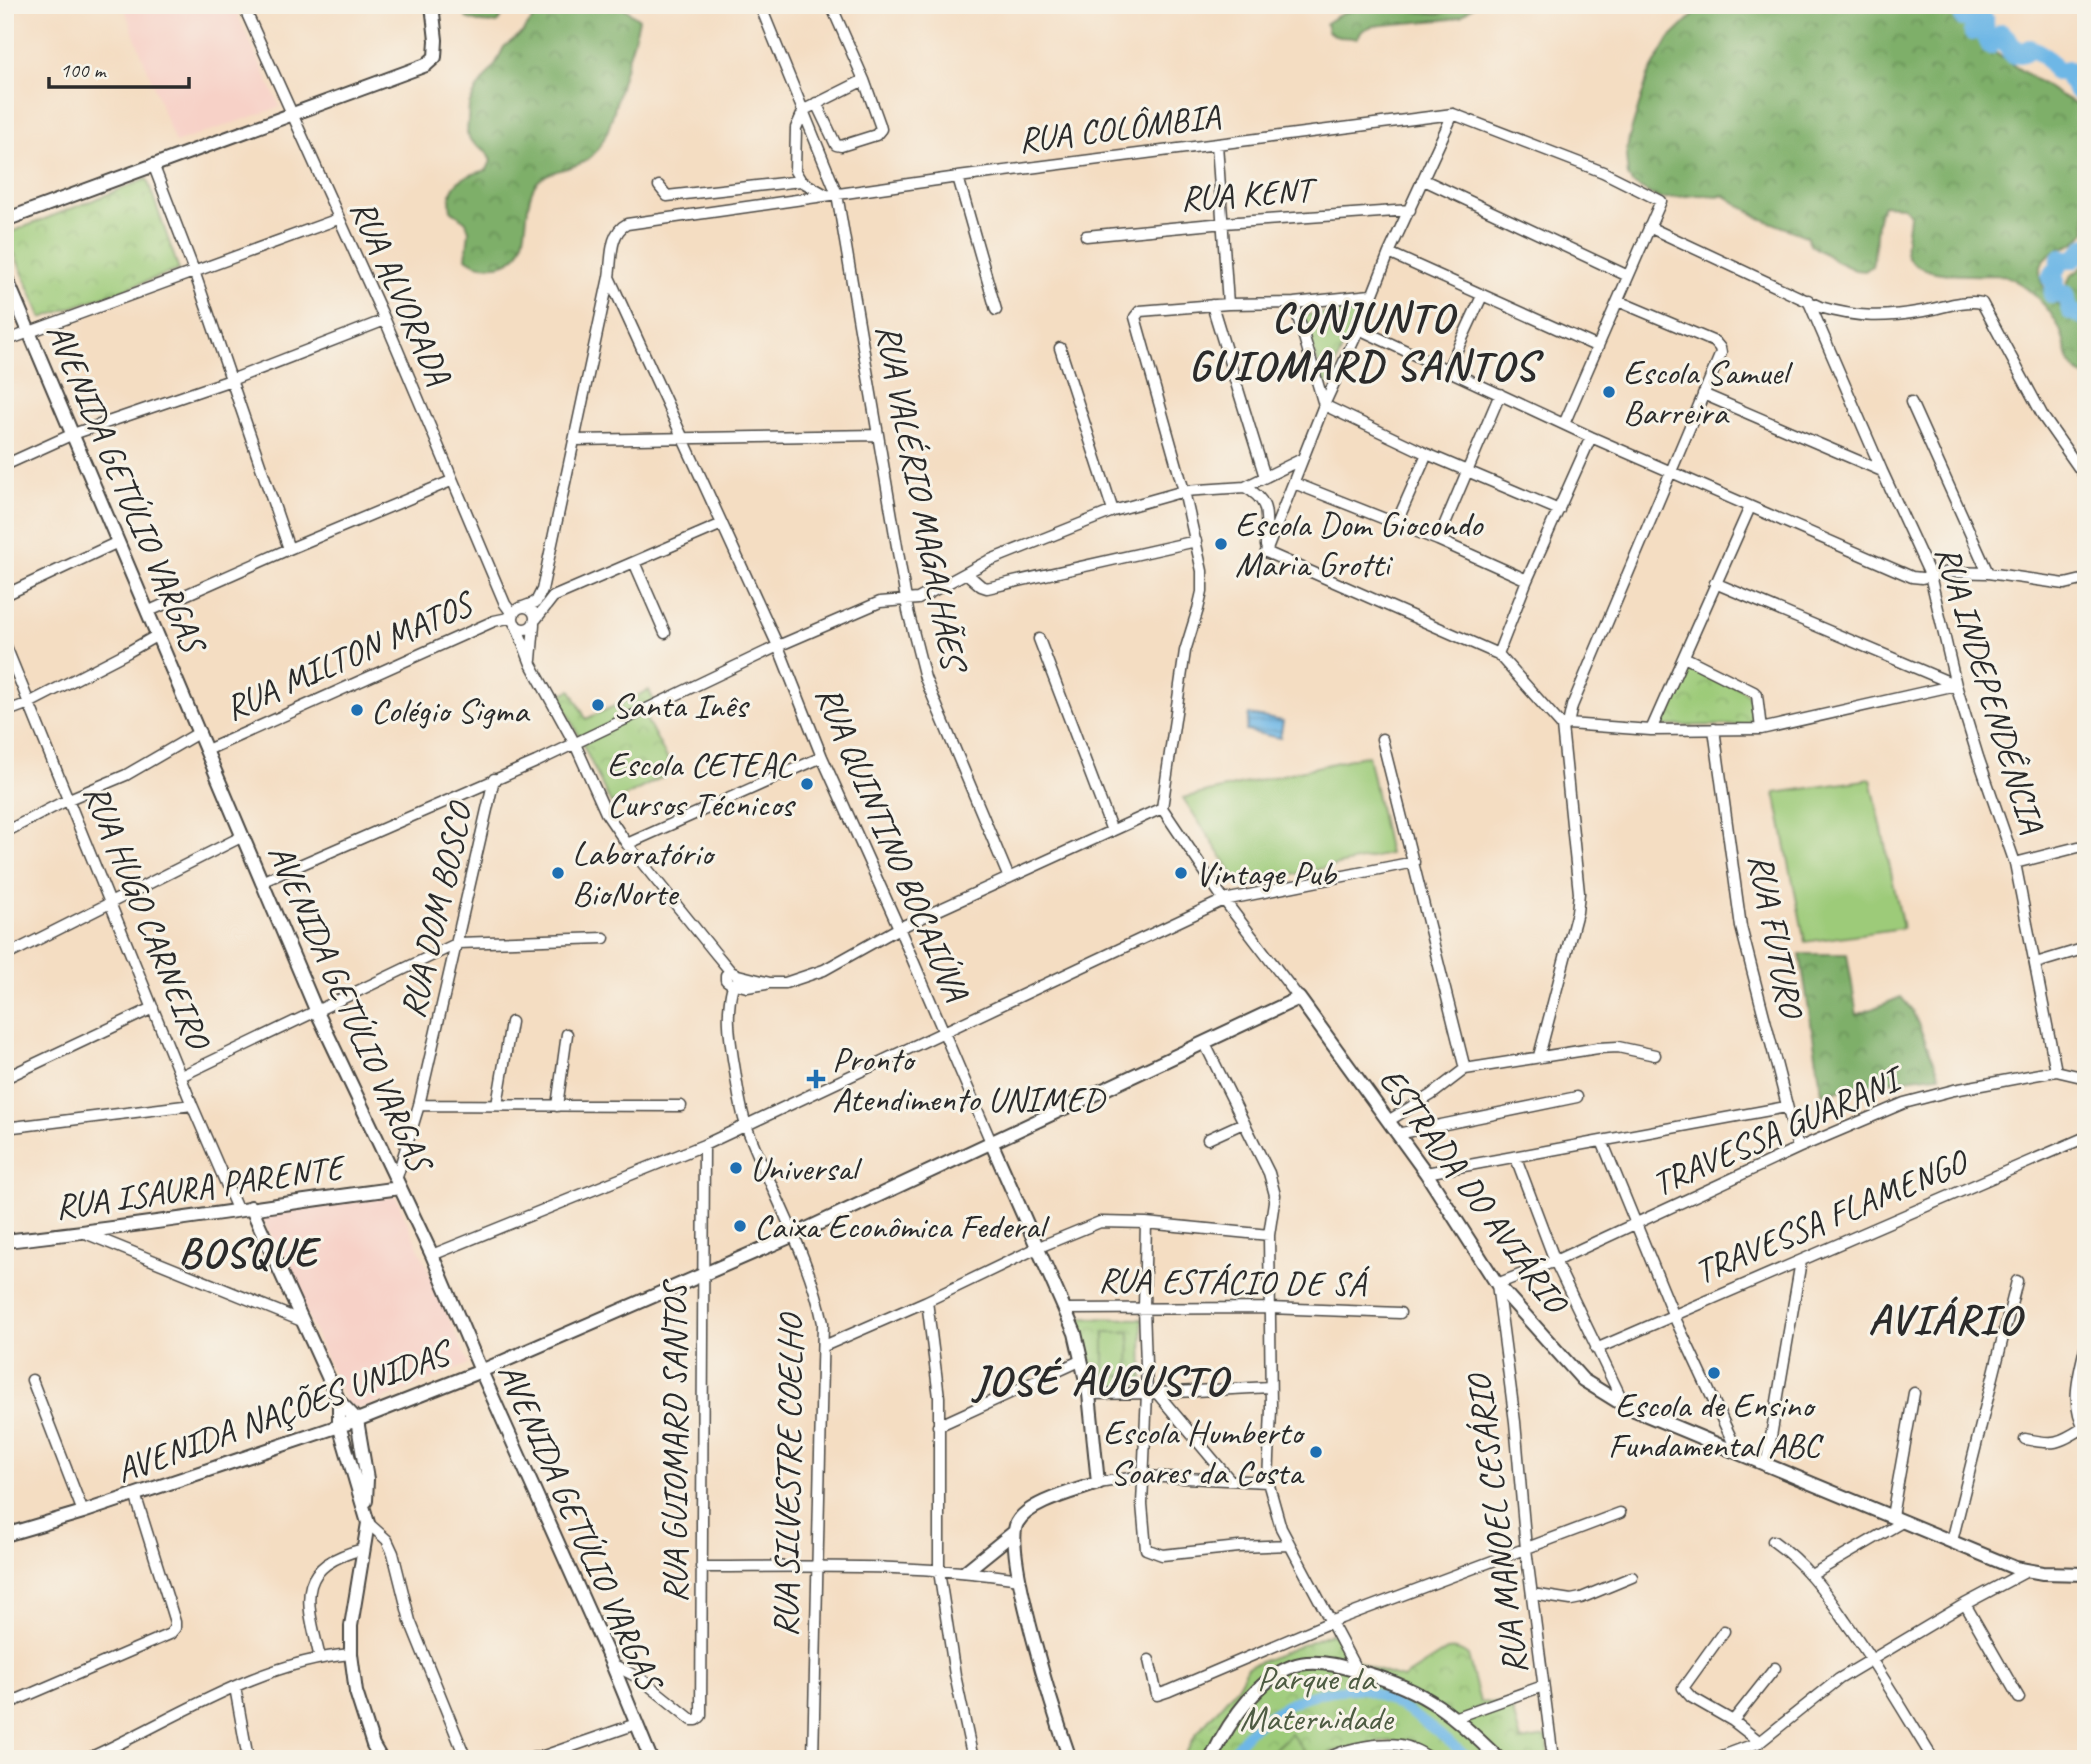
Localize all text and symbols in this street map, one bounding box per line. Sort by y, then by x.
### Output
scale bar [49,46,189,90]
text: 100 m [60,57,107,83]
street label: RUA COLÔMBIA [1016,93,1224,163]
street label: RUA KENT [1179,166,1320,221]
street label: RUA ALVORADA [340,193,462,393]
district label: CONJUNTO GUIOMARD SANTOS [1189,291,1545,392]
street label: AVENIDA GETÚLIO VARGAS [36,316,217,662]
street label: RUA VALÉRIO MAGALHÃES [866,321,978,678]
place label: Escola Samuel Barreira [1623,350,1794,435]
marker: Escola Samuel Barreira [1601,384,1617,400]
place label: Escola Dom Giocondo Maria Grotti [1235,502,1484,587]
marker: Escola Dom Giocondo Maria Grotti [1213,536,1229,552]
street label: RUA INDEPENDÊNCIA [1925,540,2055,839]
street label: RUA MILTON MATOS [218,580,482,730]
street label: RUA QUINTINO BOCAIÚVA [805,679,979,1008]
place label: Santa Inês [612,683,750,728]
place label: Colégio Sigma [371,688,531,733]
marker: Santa Inês [590,697,606,713]
marker: Colégio Sigma [349,702,365,718]
place label: Escola CETEAC Cursos Técnicos [607,742,797,827]
marker: Escola CETEAC Cursos Técnicos [799,776,815,792]
street label: RUA HUGO CARNEIRO [74,778,222,1058]
street label: RUA DOM BOSCO [390,796,483,1022]
place label: Laboratório BioNorte [572,831,716,916]
street label: AVENIDA GETÚLIO VARGAS [258,837,444,1181]
street label: RUA FUTURO [1738,850,1814,1023]
place label: Vintage Pub [1195,851,1337,896]
marker: Laboratório BioNorte [550,865,566,881]
marker: Vintage Pub [1173,865,1189,881]
place label: Pronto Atendimento UNIMED [832,1037,1106,1122]
street label: TRAVESSA GUARANI [1645,1054,1912,1206]
street label: ESTRADA DO AVIÁRIO [1369,1059,1579,1324]
marker: Pronto Atendimento UNIMED [806,1069,826,1089]
street label: TRAVESSA FLAMENGO [1687,1138,1976,1294]
street label: RUA ISAURA PARENTE [52,1144,350,1229]
place label: Universal [750,1146,863,1191]
marker: Universal [728,1160,744,1176]
place label: Caixa Econômica Federal [754,1204,1050,1249]
marker: Caixa Econômica Federal [732,1218,748,1234]
district label: BOSQUE [178,1226,321,1279]
street label: RUA ESTÁCIO DE SÁ [1098,1257,1370,1307]
street label: RUA GUIOMARD SANTOS [652,1278,697,1603]
district label: AVIÁRIO [1868,1293,2026,1346]
street label: RUA SILVESTRE COELHO [763,1311,813,1637]
street label: AVENIDA NAÇÕES UNIDAS [110,1329,461,1493]
district label: JOSÉ AUGUSTO [971,1354,1232,1407]
street label: AVENIDA GETÚLIO VARGAS [488,1356,674,1700]
marker: Escola de Ensino Fundamental ABC [1706,1365,1722,1381]
street label: RUA MANOEL CESÁRIO [1456,1370,1538,1677]
place label: Escola de Ensino Fundamental ABC [1608,1383,1824,1468]
place label: Escola Humberto Soares da Costa [1103,1410,1306,1495]
marker: Escola Humberto Soares da Costa [1308,1444,1324,1460]
park label: Parque da Maternidade [1240,1656,1395,1741]

